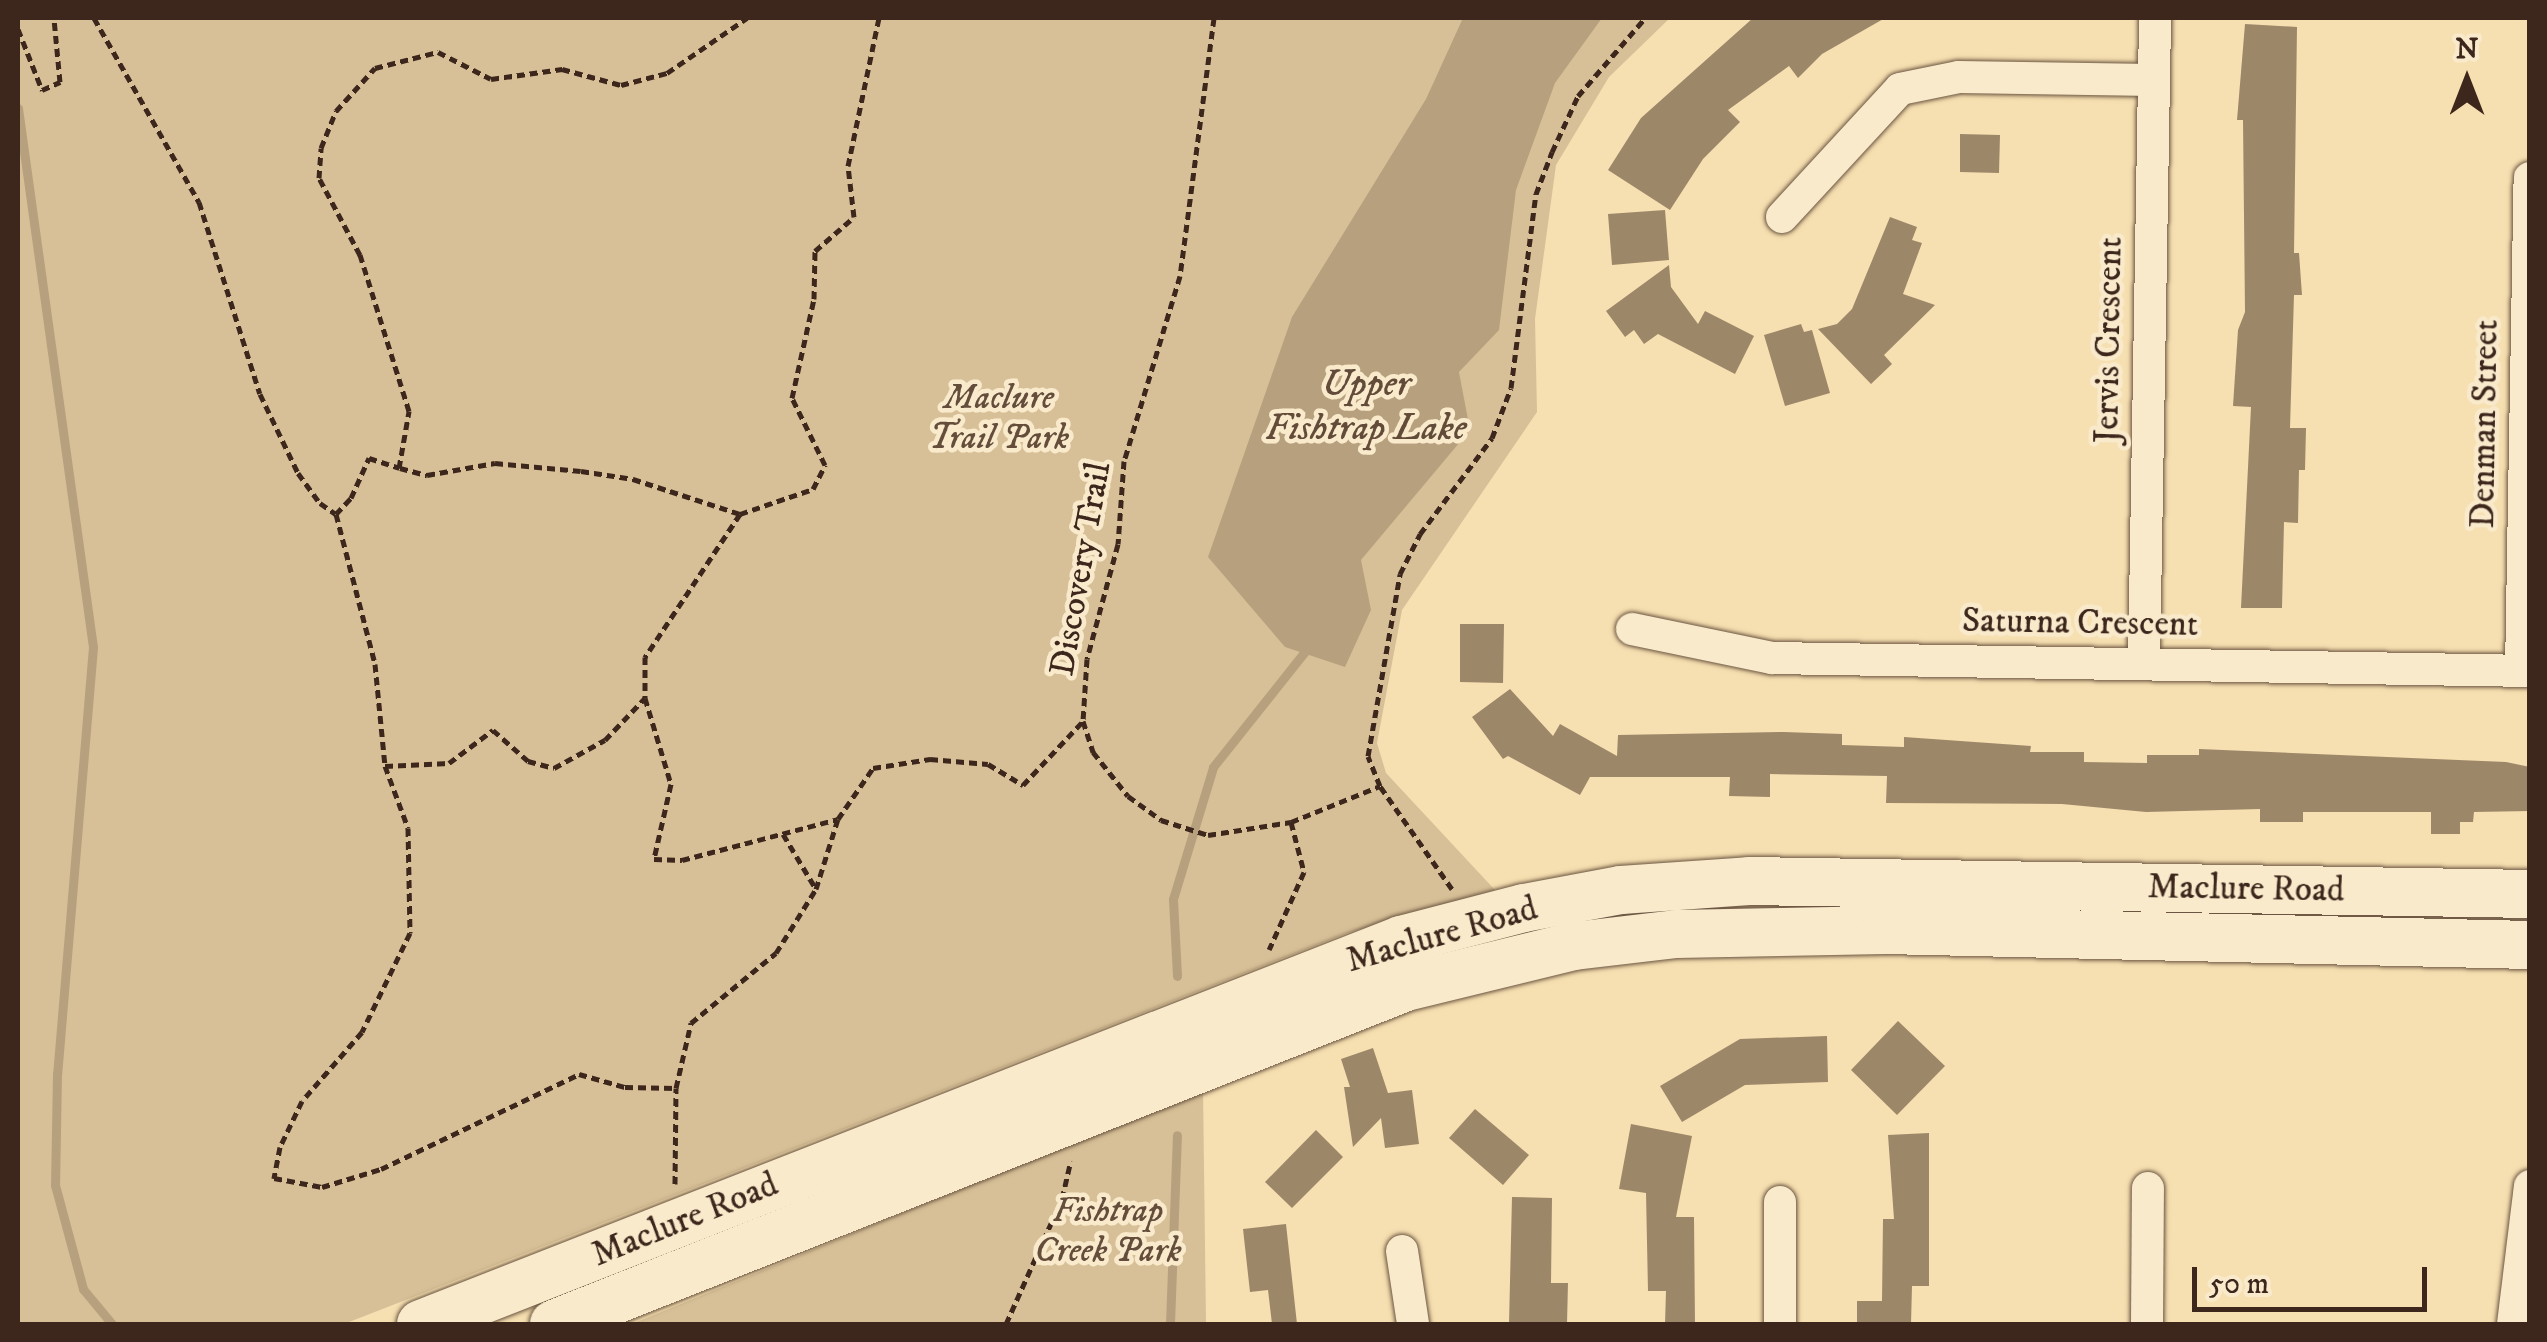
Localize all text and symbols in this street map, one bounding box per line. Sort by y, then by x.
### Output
north arrow [2417,30,2517,130]
text: N [2456,32,2478,67]
street label: Jervis Crescent [2086,237,2132,443]
street label: Denman Street [2462,319,2508,529]
water label: Upper Fishtrap Lake [1265,362,1467,452]
park label: Maclure Trail Park [929,377,1069,459]
street label: Discovery Trail [1042,459,1120,679]
street label: Saturna Crescent [1962,600,2198,646]
street label: Maclure Road [2147,866,2345,912]
street label: Maclure Road [1342,888,1542,982]
street label: Maclure Road [586,1164,784,1276]
park label: Fishtrap Creek Park [1034,1190,1182,1272]
scale bar [2197,1247,2432,1309]
text: 50 m [2209,1266,2269,1303]

